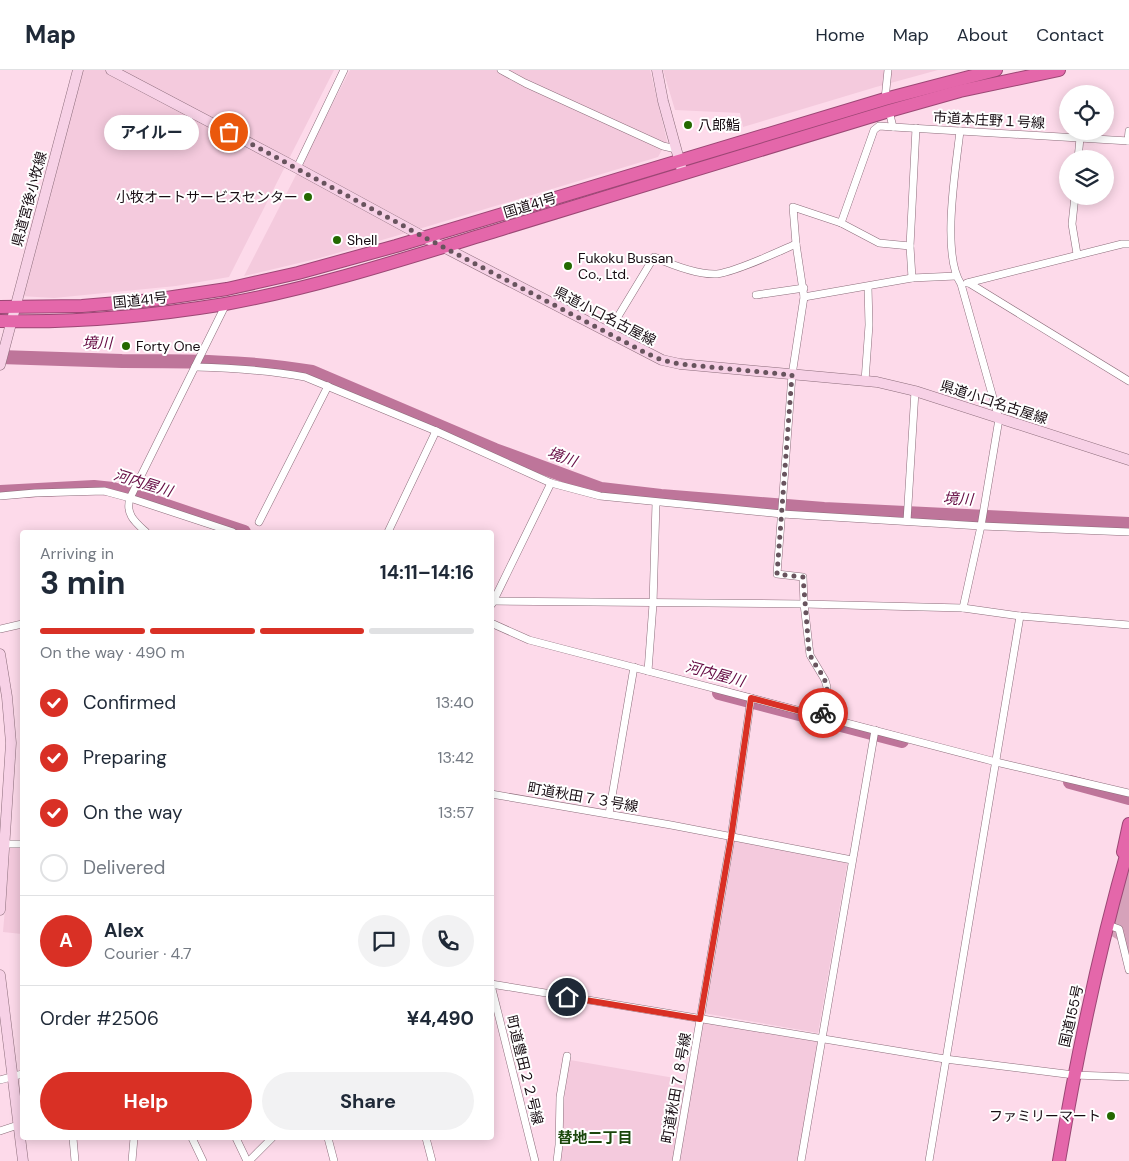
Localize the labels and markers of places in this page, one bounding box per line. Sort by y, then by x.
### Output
pin [208,111,250,153]
callout: アイルー [104,114,199,150]
place label: 八郎鮨 [698,116,740,134]
marker: 八郎鮨 [682,119,694,131]
place label: 小牧オートサービスセンター [116,188,298,206]
marker: 小牧オートサービスセンター [302,191,314,203]
place label: Shell [347,231,377,249]
marker: Shell [331,234,343,246]
place label: Fukoku Bussan Co., Ltd. [578,249,673,283]
marker: Fukoku Bussan Co., Ltd. [562,260,574,272]
place label: Forty One [136,337,201,355]
marker: Forty One [120,340,132,352]
pin [546,976,588,1018]
place label: ファミリーマート [989,1107,1101,1125]
marker: ファミリーマート [1105,1110,1117,1122]

